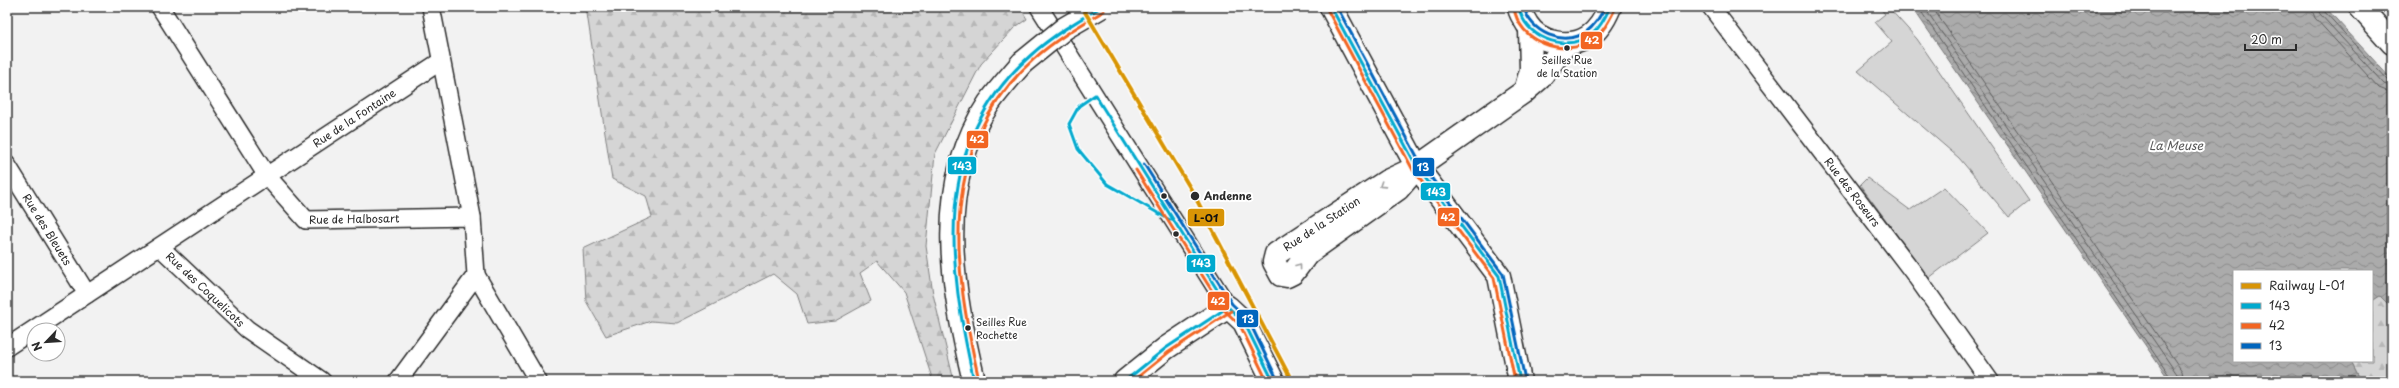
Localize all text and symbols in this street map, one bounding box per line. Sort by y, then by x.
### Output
scale bar [2245,26,2296,52]
text: 20 m [2251,30,2282,48]
line badge: 42 [1580,31,1603,50]
text: 42 [1585,31,1600,48]
marker: Seilles Rue de la Station [1562,43,1572,53]
place label: Seilles Rue de la Station [1537,52,1597,80]
street label: Rue de la Fontaine [309,84,399,151]
line badge: 42 [966,130,989,149]
text: 42 [970,130,985,147]
water label: La Meuse [2149,136,2204,154]
street label: Rue des Roseurs [1821,154,1885,230]
line badge: 143 [947,156,977,175]
text: 143 [952,157,973,174]
line badge: 13 [1412,157,1435,177]
text: 13 [1417,158,1429,175]
one-way arrow [1379,180,1386,187]
line badge: 143 [1420,182,1451,201]
text: 143 [1426,183,1447,200]
place label: Andenne [1203,187,1252,204]
street label: Rue des Bleuets [19,190,76,269]
marker: Andenne [1189,190,1201,202]
unlabelled marker [1159,191,1169,201]
street label: Rue de la Station [1279,192,1363,255]
line badge: 42 [1437,207,1460,227]
line badge: L-01 [1187,208,1225,227]
text: 42 [1441,208,1456,225]
street label: Rue de Halbosart [309,209,400,228]
text: L-01 [1194,209,1218,226]
unlabelled marker [1171,229,1181,239]
street label: Rue des Coquelicots [162,248,249,331]
line badge: 143 [1186,254,1216,273]
text: 143 [1191,254,1212,271]
one-way arrow [1294,264,1301,271]
legend [2233,270,2373,362]
text: Railway L-01 [2269,276,2345,294]
line badge: 42 [1207,291,1230,311]
text: 42 [1211,292,1226,309]
text: 143 [2269,296,2290,314]
line badge: 13 [1236,309,1259,328]
text: 13 [1242,310,1254,327]
place label: Seilles Rue Rochette [976,314,1027,342]
text: 42 [2269,316,2285,334]
north arrow [26,322,66,362]
marker: Seilles Rue Rochette [963,323,973,333]
text: 13 [2269,336,2282,354]
text: N [27,339,46,354]

